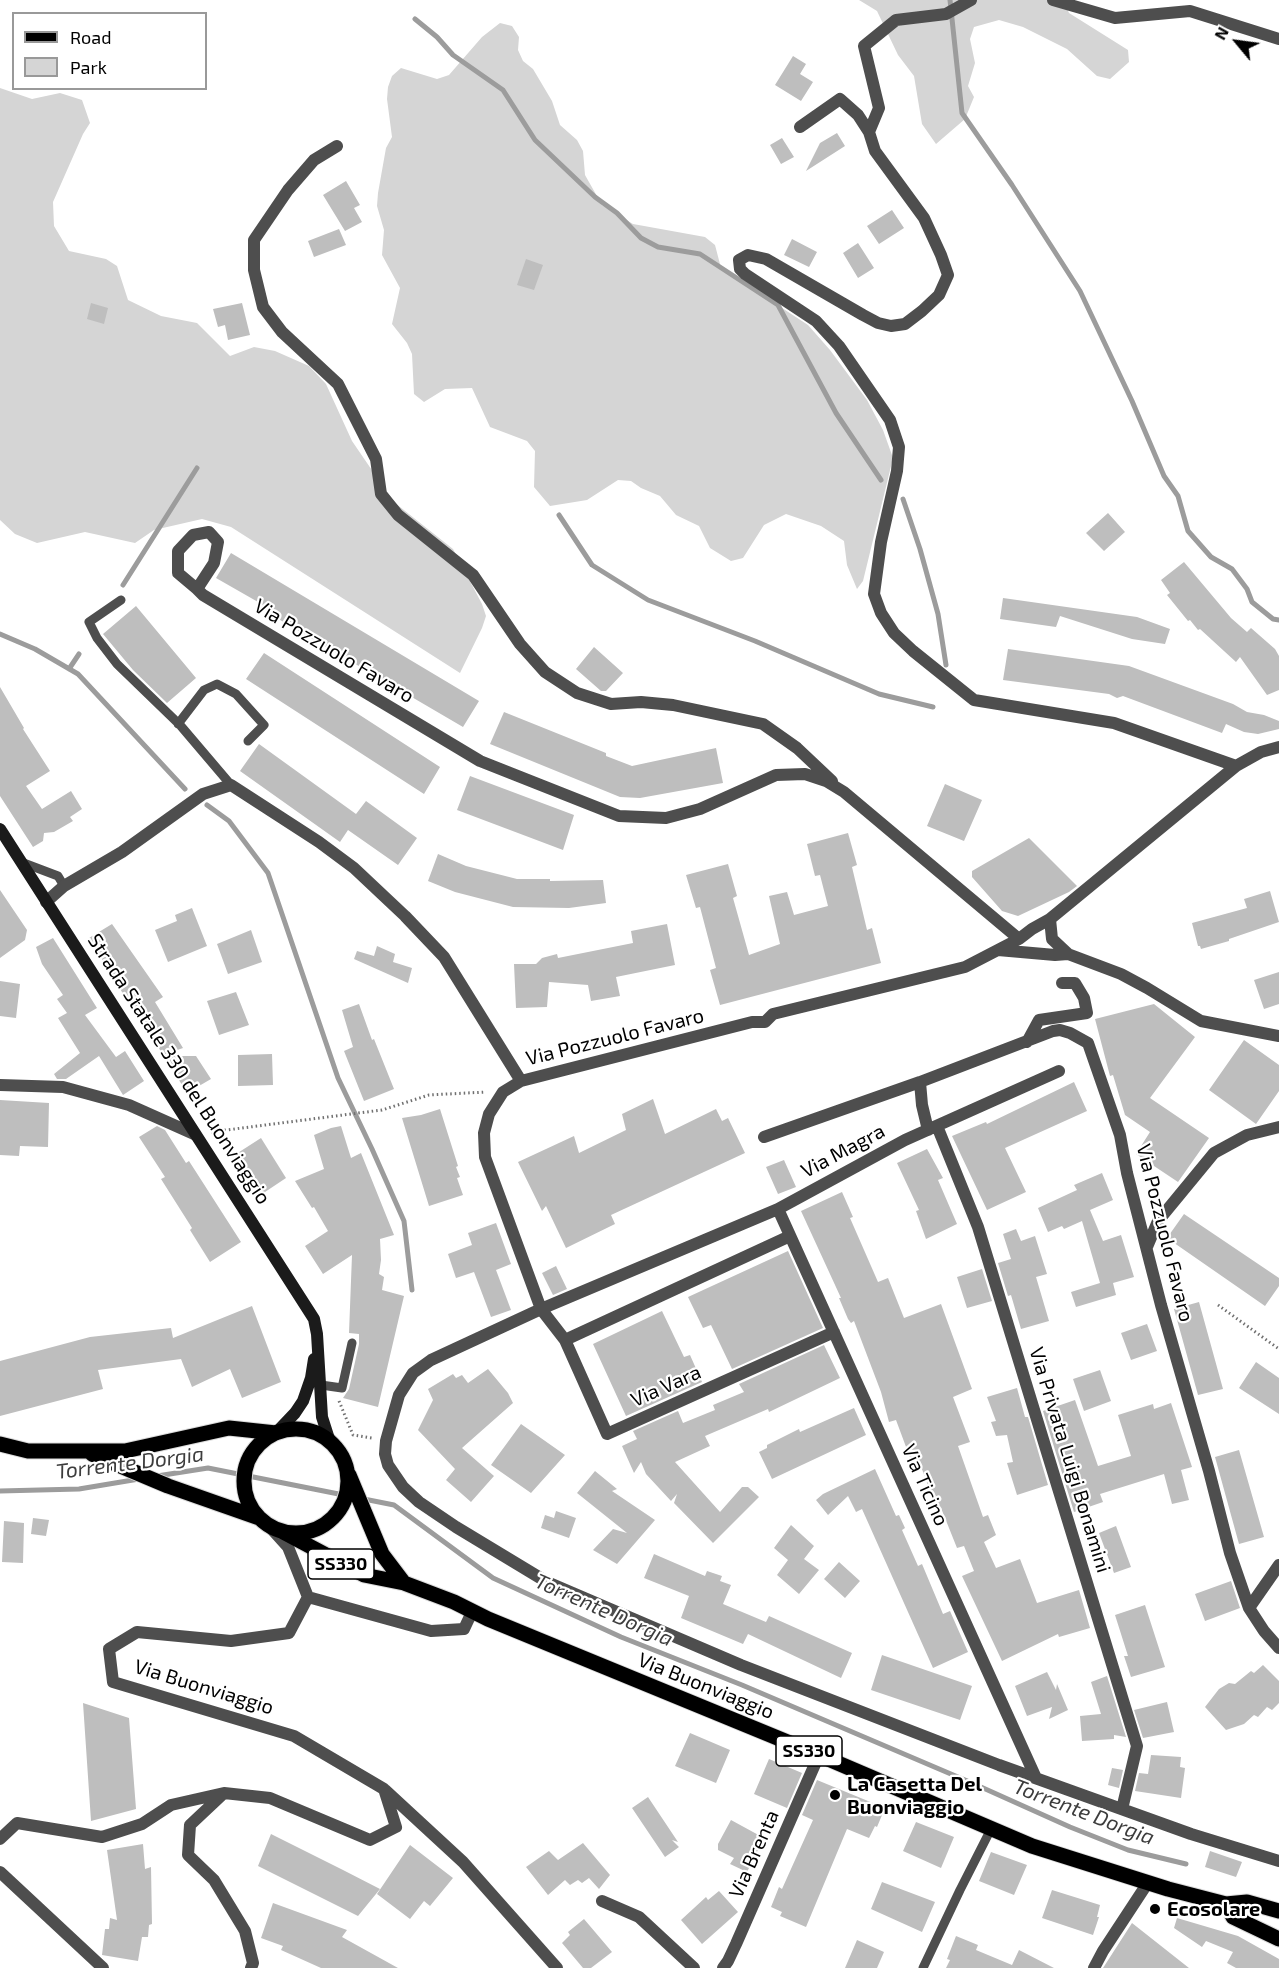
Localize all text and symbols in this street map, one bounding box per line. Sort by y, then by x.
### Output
legend [12,12,207,90]
north arrow [1207,12,1267,72]
text: N [1210,23,1232,43]
text: Road [70,26,111,48]
text: Park [70,56,107,78]
street label: Via Pozzuolo Favaro [250,594,418,708]
street label: Strada Statale 330 del Buonviaggio [83,929,275,1209]
street label: Via Pozzuolo Favaro [524,1003,706,1071]
street label: Via Magra [797,1119,889,1183]
street label: Via Pozzuolo Favaro [1131,1142,1199,1324]
street label: Via Privata Luigi Bonamini [1024,1344,1116,1576]
street label: Via Vara [627,1360,705,1412]
street label: Via Ticino [896,1440,954,1530]
water label: Torrente Dorgia [55,1441,205,1485]
road number: SS330 [308,1549,374,1579]
water label: Torrente Dorgia [531,1568,677,1652]
street label: Via Buonviaggio [635,1648,777,1724]
street label: Via Buonviaggio [131,1654,277,1720]
road number: SS330 [776,1736,842,1766]
place label: La Casetta Del Buonviaggio [847,1772,982,1819]
water label: Torrente Dorgia [1010,1774,1158,1850]
marker: La Casetta Del Buonviaggio [828,1788,842,1802]
street label: Via Brenta [724,1806,784,1902]
place label: Ecosolare [1167,1897,1260,1921]
marker: Ecosolare [1148,1902,1162,1916]

